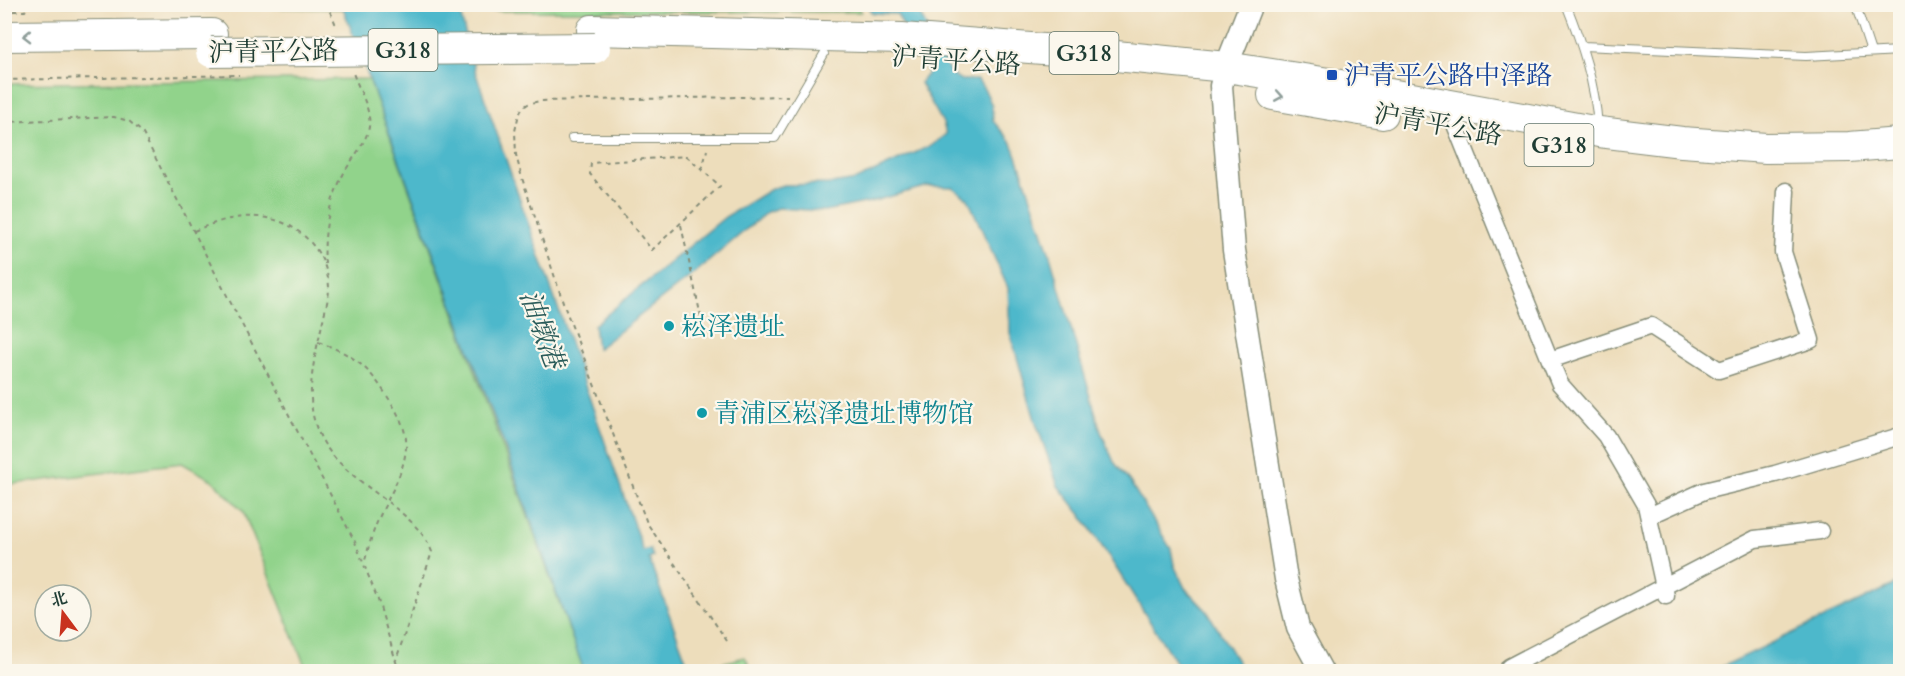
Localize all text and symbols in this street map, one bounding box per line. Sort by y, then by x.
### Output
one-way arrow [23,29,32,42]
road number: G318 [368,29,438,71]
road number: G318 [1050,32,1118,74]
street label: 沪青平公路 [208,33,338,70]
street label: 沪青平公路 [890,39,1022,82]
place label: 沪青平公路中泽路 [1344,58,1552,93]
marker: 沪青平公路中泽路 [1325,68,1339,82]
one-way arrow [1274,89,1284,102]
street label: 沪青平公路 [1371,96,1505,153]
road number: G318 [1524,124,1594,166]
water label: 油墩港 [510,285,574,376]
place label: 崧泽遗址 [681,309,785,344]
marker: 崧泽遗址 [662,319,676,333]
place label: 青浦区崧泽遗址博物馆 [714,396,974,431]
marker: 青浦区崧泽遗址博物馆 [695,406,709,420]
north arrow [33,583,93,643]
text: 北 [48,587,70,612]

